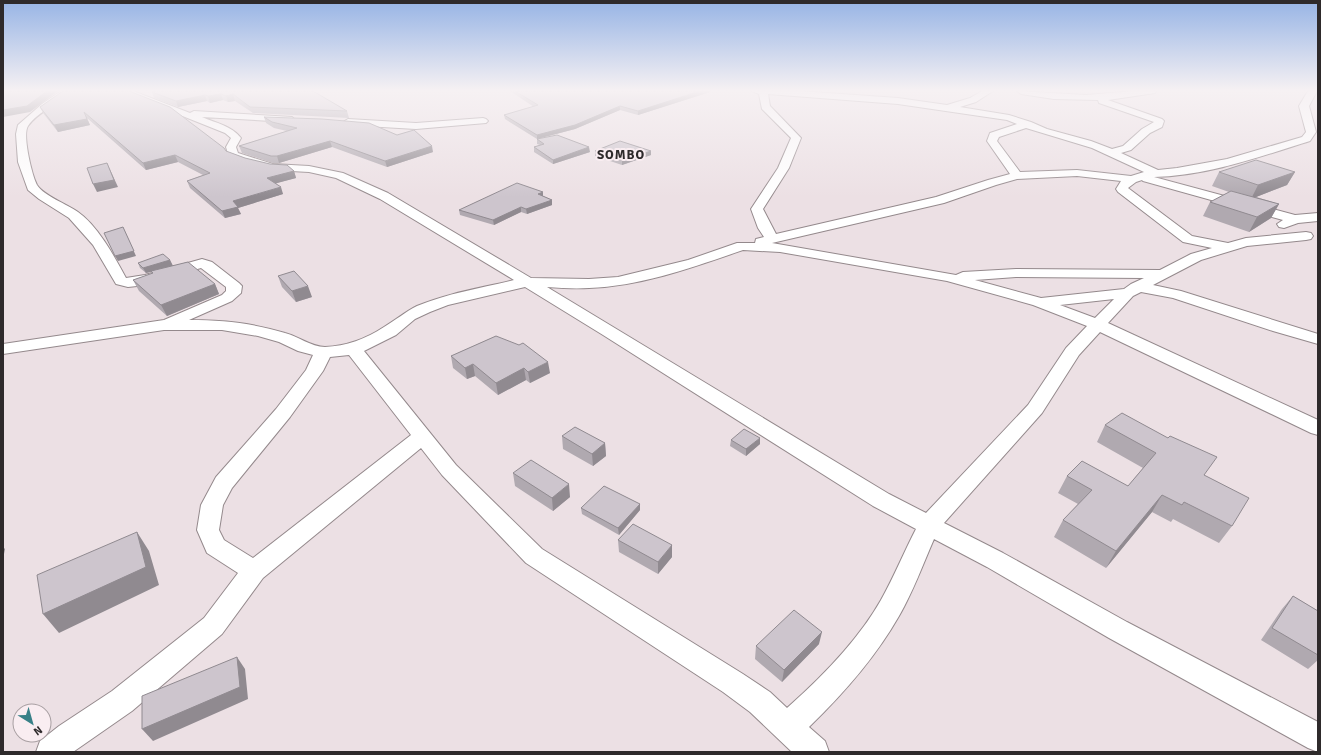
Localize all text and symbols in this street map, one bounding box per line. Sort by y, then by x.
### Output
district label: SOMBO [597,147,645,163]
north arrow [12,703,52,743]
text: N [31,723,45,738]

